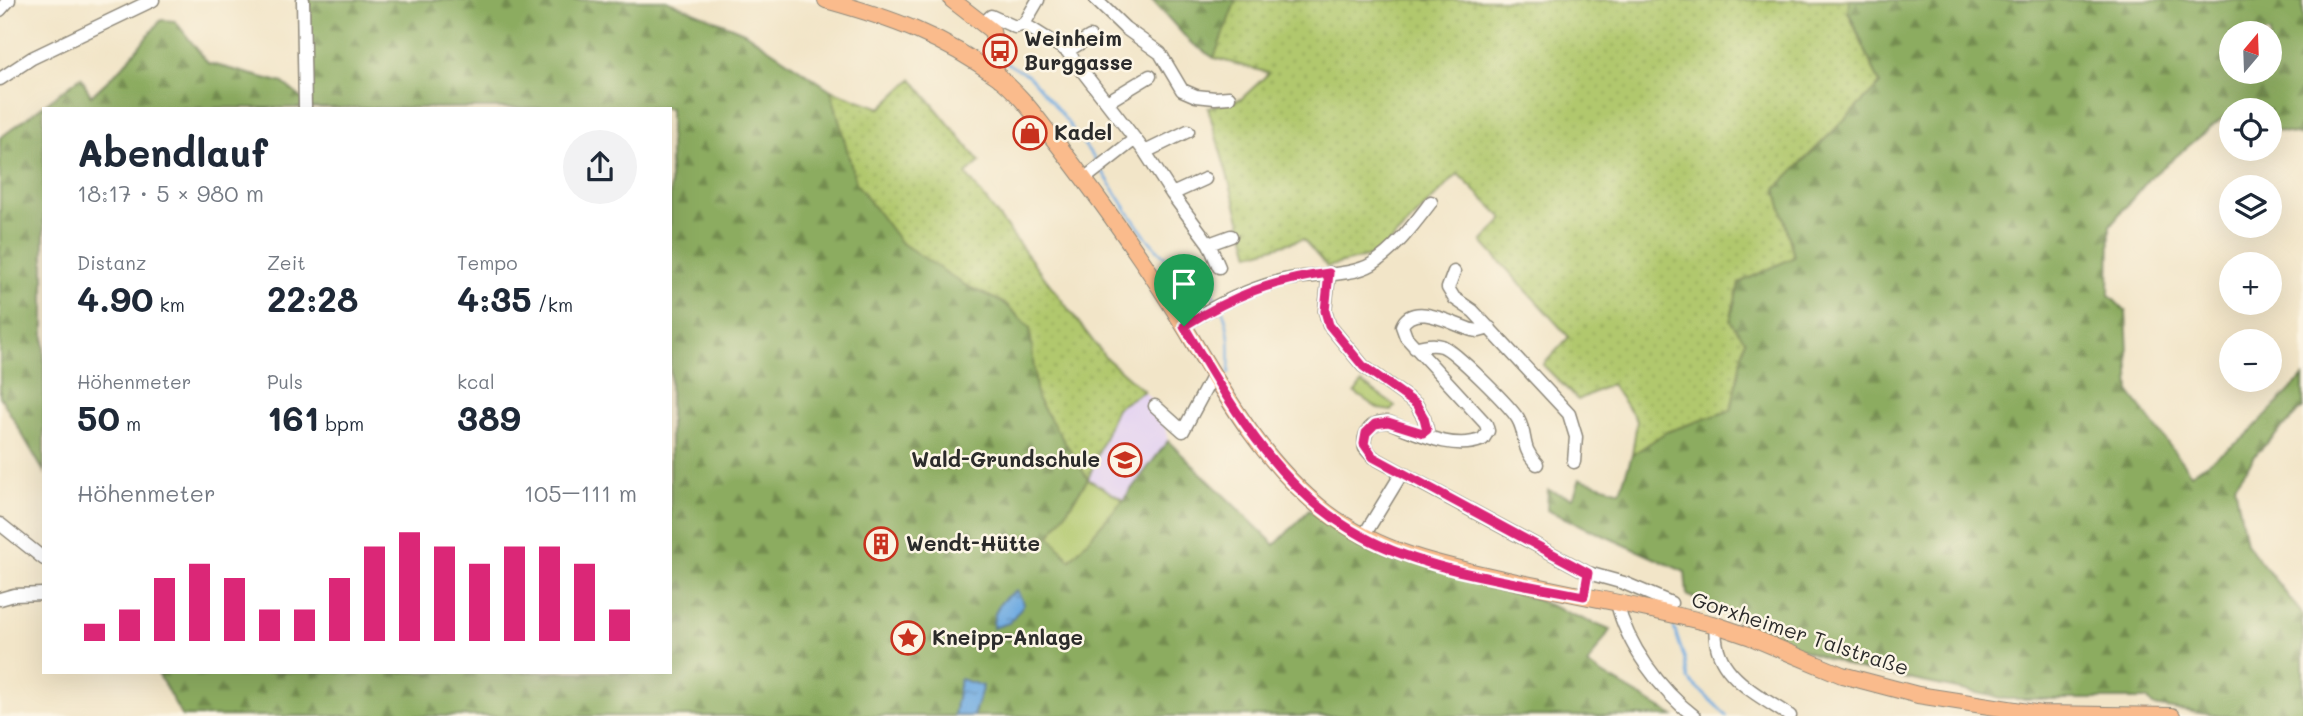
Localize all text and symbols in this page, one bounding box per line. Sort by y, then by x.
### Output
north arrow [2219,21,2282,84]
map controls [2219,21,2282,392]
place label: Weinheim Burggasse [1024,24,1133,75]
bus stop icon: Weinheim Burggasse [981,32,1019,70]
button: locate [2219,98,2282,161]
shop icon: Kadel [1011,114,1049,152]
place label: Kadel [1054,118,1112,145]
text: Abendlauf [77,127,268,177]
button: share [563,130,637,204]
button: layers [2219,175,2282,238]
text: 18:17 · 5 × 980 m [77,178,264,208]
text: Distanz [77,250,146,275]
text: Zeit [267,250,306,275]
text: Tempo [457,250,517,275]
button: + [2219,252,2282,315]
pin [1154,254,1214,326]
icon: arrive [1165,265,1203,303]
text: 4.90 [77,275,154,321]
text: 22:28 [267,275,359,321]
text: 4:35 [457,275,532,321]
text: km [154,292,185,317]
text: /km [532,292,573,317]
button: − [2219,329,2282,392]
text: Höhenmeter [77,369,191,394]
text: Puls [267,369,303,394]
text: kcal [457,369,495,394]
text: 50 [77,394,120,440]
text: 161 [267,394,319,440]
text: 389 [457,394,521,440]
text: m [120,411,141,436]
text: bpm [319,411,364,436]
school or university icon: Wald-Grundschule [1106,441,1144,479]
place label: Wald-Grundschule [911,445,1100,472]
text: Höhenmeter [77,478,215,508]
text: 105–111 m [524,478,637,508]
building icon: Wendt-Hütte [862,525,900,563]
place label: Wendt-Hütte [906,529,1040,556]
street label: Gorxheimer Talstraße [1688,585,1913,680]
place icon: Kneipp-Anlage [889,619,927,657]
place label: Kneipp-Anlage [932,623,1083,650]

